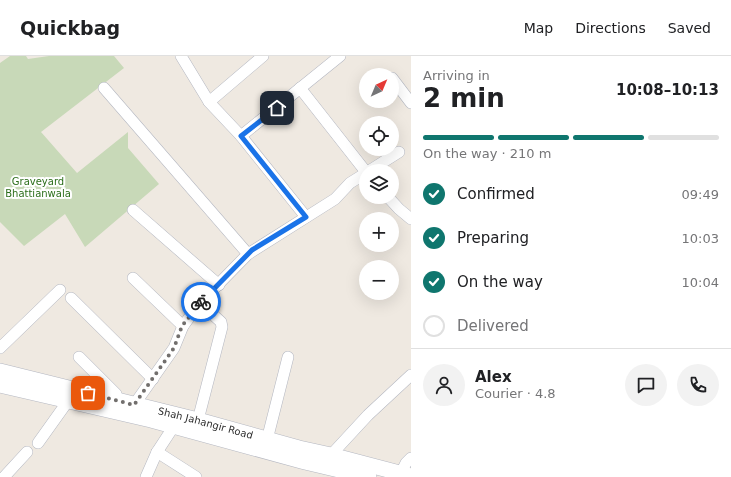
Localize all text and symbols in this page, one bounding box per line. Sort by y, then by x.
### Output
text: Quickbag [20,17,120,39]
text: Map [524,20,553,36]
text: Directions [575,20,646,36]
text: Saved [668,20,711,36]
north arrow [359,68,399,108]
map controls [359,68,399,300]
text: Arriving in [423,68,490,83]
text: 10:08–10:13 [616,81,719,99]
text: 2 min [423,83,505,113]
pin [260,91,294,125]
icon: home [266,97,288,119]
button: locate [359,116,399,156]
text: On the way · 210 m [423,146,551,161]
button: layers [359,164,399,204]
park label: Graveyard Bhattianwala [5,176,71,199]
icon: check [423,183,445,205]
text: Confirmed [457,185,535,203]
text: 09:49 [682,187,719,202]
button: + [359,212,399,252]
icon: check [423,227,445,249]
text: Preparing [457,229,529,247]
text: 10:03 [682,231,719,246]
button: − [359,260,399,300]
icon: check [423,271,445,293]
text: On the way [457,273,543,291]
text: 10:04 [682,275,719,290]
courier [181,282,221,322]
icon: bike [190,291,212,313]
text: Delivered [457,317,529,335]
button: person [423,364,465,406]
button: chat [625,364,667,406]
button: phone [677,364,719,406]
text: Alex [475,368,512,386]
pin [71,376,105,410]
icon: bag [77,382,99,404]
text: Courier · 4.8 [475,386,556,401]
street label: Shah Jahangir Road [157,405,254,441]

